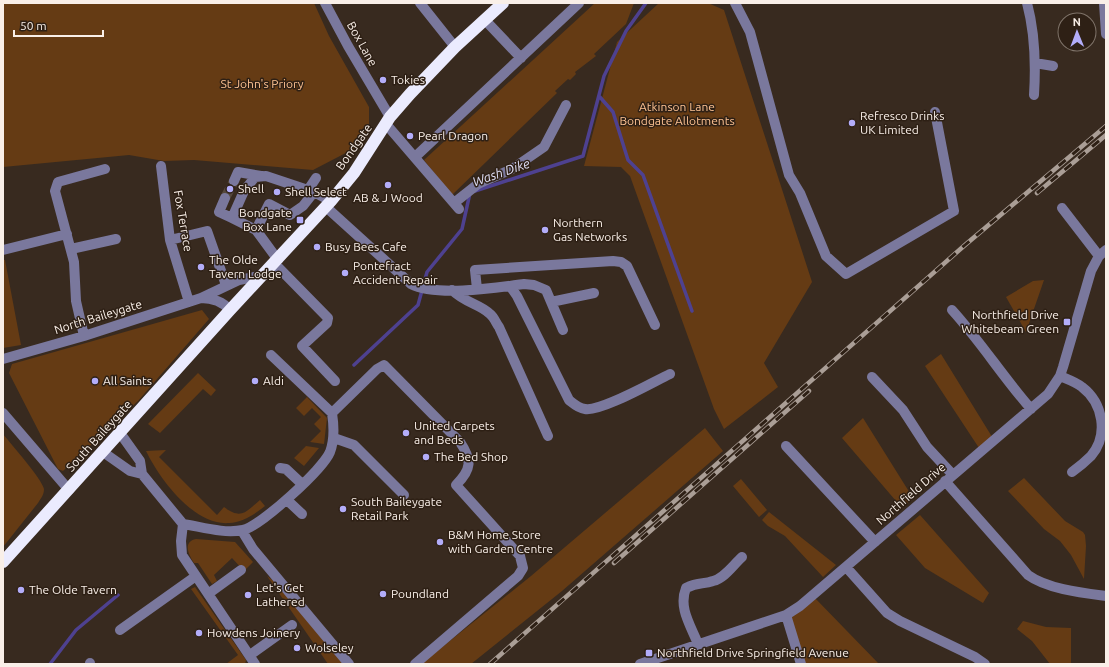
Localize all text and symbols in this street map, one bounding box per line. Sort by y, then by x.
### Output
scale bar [14,12,103,38]
north arrow [1057,12,1097,52]
text: N [1073,16,1081,28]
text: 50 m [20,19,47,32]
street label: Box Lane [345,19,380,68]
place label: Tokies [391,73,425,86]
marker: Tokies [378,75,388,85]
park label: St John's Priory [220,77,304,90]
park label: Atkinson Lane Bondgate Allotments [619,100,735,127]
place label: Refresco Drinks UK Limited [860,109,944,136]
marker: Refresco Drinks UK Limited [847,118,857,128]
street label: Bondgate [333,121,374,172]
place label: Pearl Dragon [418,129,488,142]
marker: Pearl Dragon [405,131,415,141]
water label: Wash Dike [471,156,532,188]
marker: AB & J Wood [383,180,393,190]
place label: Shell [238,182,264,195]
marker: Shell [225,184,235,194]
place label: Shell Select [285,185,347,198]
marker: Shell Select [272,187,282,197]
street label: Fox Terrace [172,189,195,253]
place label: AB & J Wood [353,191,423,204]
place label: Bondgate Box Lane [239,206,292,233]
marker: Bondgate Box Lane [295,215,305,225]
place label: Northern Gas Networks [553,216,627,243]
marker: Northern Gas Networks [540,225,550,235]
place label: Busy Bees Cafe [325,240,407,253]
marker: Busy Bees Cafe [312,242,322,252]
place label: The Olde Tavern Lodge [209,253,282,280]
place label: Pontefract Accident Repair [353,259,438,286]
marker: The Olde Tavern Lodge [196,262,206,272]
marker: Pontefract Accident Repair [340,268,350,278]
street label: North Baileygate [52,297,143,336]
place label: Northfield Drive Whitebeam Green [961,308,1059,335]
marker: Northfield Drive Whitebeam Green [1062,317,1072,327]
place label: All Saints [103,374,152,387]
place label: Aldi [263,374,284,387]
marker: All Saints [90,376,100,386]
marker: Aldi [250,376,260,386]
street label: South Baileygate [63,397,134,474]
place label: United Carpets and Beds [414,419,495,446]
marker: United Carpets and Beds [401,428,411,438]
place label: The Bed Shop [434,450,508,463]
marker: The Bed Shop [421,452,431,462]
street label: Northfield Drive [874,460,948,527]
place label: South Baileygate Retail Park [351,495,442,522]
marker: South Baileygate Retail Park [338,504,348,514]
place label: B&M Home Store with Garden Centre [448,528,553,555]
marker: B&M Home Store with Garden Centre [435,537,445,547]
place label: Let's Get Lathered [256,581,305,608]
place label: The Olde Tavern [29,583,117,596]
marker: The Olde Tavern [16,585,26,595]
place label: Poundland [391,587,449,600]
marker: Poundland [378,589,388,599]
marker: Let's Get Lathered [243,590,253,600]
place label: Howdens Joinery [207,626,300,639]
marker: Howdens Joinery [194,628,204,638]
place label: Wolseley [305,641,354,654]
marker: Wolseley [292,643,302,653]
place label: Northfield Drive Springfield Avenue [657,646,849,659]
marker: Northfield Drive Springfield Avenue [644,648,654,658]

